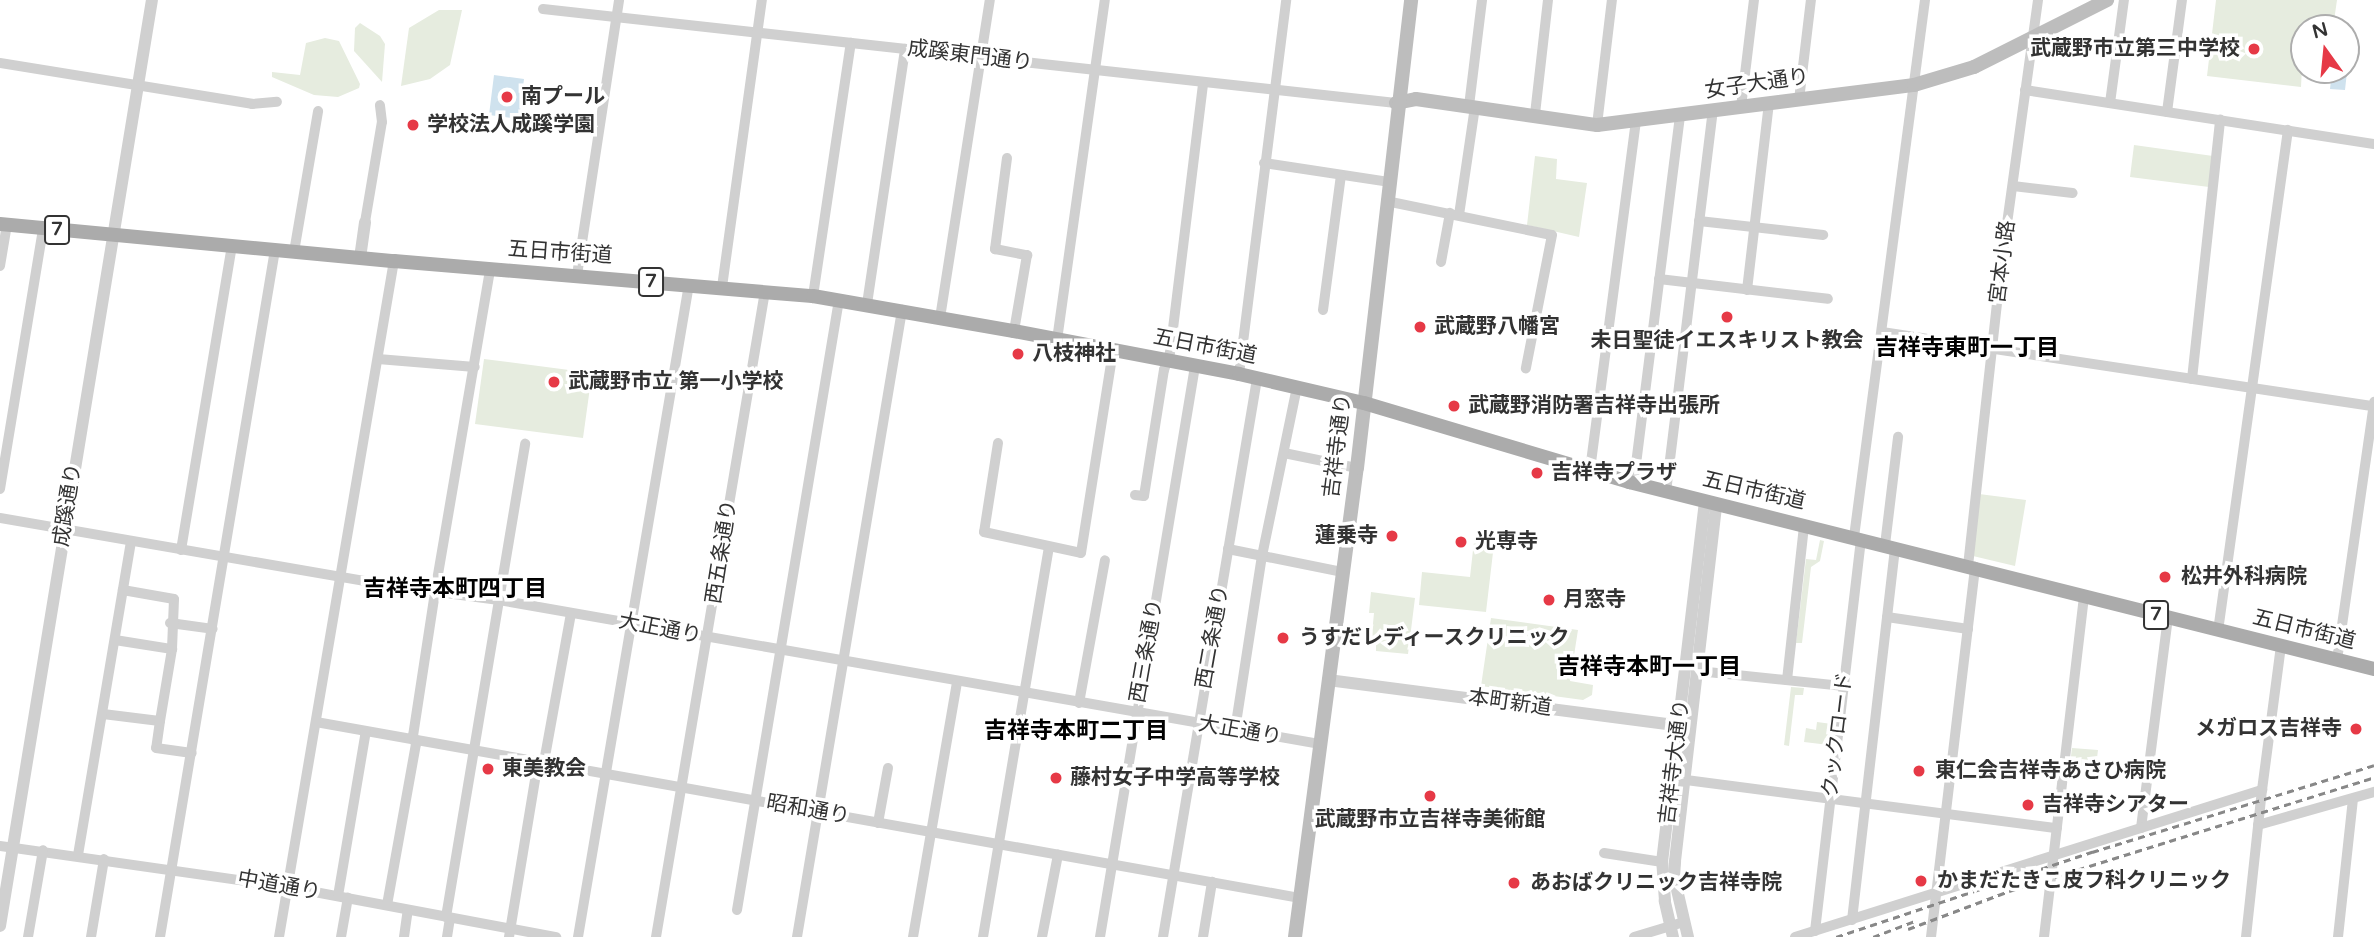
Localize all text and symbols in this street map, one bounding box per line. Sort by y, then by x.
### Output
north arrow [2290,14,2360,84]
text: N [2310,18,2330,43]
street label: 成蹊東門通り [906,36,1034,76]
place label: 武蔵野市立第三中学校 [2030,36,2240,62]
marker: 武蔵野市立第三中学校 [2246,41,2262,57]
street label: 女子大通り [1703,64,1811,104]
place label: 南プール [521,84,605,110]
marker: 南プール [499,89,515,105]
place label: 学校法人成蹊学園 [427,112,595,138]
marker: 学校法人成蹊学園 [405,117,421,133]
road number: 7 [43,214,71,246]
street label: 宮本小路 [1985,219,2021,305]
street label: 五日市街道 [507,237,613,269]
road number: 7 [637,266,665,298]
marker: 未日聖徒イエスキリスト教会 [1719,309,1735,325]
place label: 武蔵野八幡宮 [1434,314,1560,340]
marker: 武蔵野八幡宮 [1412,319,1428,335]
street label: 五日市街道 [1151,325,1259,369]
place label: 未日聖徒イエスキリスト教会 [1591,328,1863,354]
district label: 吉祥寺東町一丁目 [1875,334,2059,362]
place label: 八枝神社 [1032,341,1116,367]
marker: 八枝神社 [1010,346,1026,362]
place label: 武蔵野市立 第一小学校 [568,369,783,395]
marker: 武蔵野市立 第一小学校 [546,374,562,390]
street label: 吉祥寺通り [1319,392,1357,500]
place label: 武蔵野消防署吉祥寺出張所 [1468,393,1720,419]
marker: 武蔵野消防署吉祥寺出張所 [1446,398,1462,414]
place label: 吉祥寺プラザ [1551,460,1677,486]
street label: 成蹊通り [49,462,87,548]
marker: 吉祥寺プラザ [1529,465,1545,481]
street label: 五日市街道 [1700,467,1808,515]
street label: 西五条通り [701,498,743,606]
place label: 蓮乗寺 [1315,523,1378,549]
marker: 蓮乗寺 [1384,528,1400,544]
place label: 光専寺 [1475,529,1538,555]
marker: 光専寺 [1453,534,1469,550]
place label: 松井外科病院 [2181,564,2307,590]
marker: 松井外科病院 [2155,567,2175,587]
district label: 吉祥寺本町四丁目 [363,575,547,603]
street label: 西二条通り [1191,583,1235,691]
place label: 月窓寺 [1563,587,1626,613]
marker: 月窓寺 [1541,592,1557,608]
street label: 西三条通り [1125,597,1169,705]
road number: 7 [2142,600,2170,630]
street label: 五日市街道 [2250,605,2358,655]
street label: 大正通り [616,609,704,649]
place label: うすだレディースクリニック [1299,625,1572,651]
marker: うすだレディースクリニック [1273,628,1293,648]
district label: 吉祥寺本町一丁目 [1557,653,1741,681]
street label: クックロード [1818,671,1858,799]
street label: 本町新道 [1467,685,1553,721]
street label: 吉祥寺大通り [1655,698,1695,826]
street label: 大正通り [1196,711,1284,751]
place label: メガロス吉祥寺 [2195,716,2342,742]
district label: 吉祥寺本町二丁目 [984,717,1168,745]
marker: メガロス吉祥寺 [2348,721,2364,737]
place label: 東美教会 [502,756,586,782]
place label: 東仁会吉祥寺あさひ病院 [1935,758,2166,784]
marker: 東美教会 [480,761,496,777]
marker: 東仁会吉祥寺あさひ病院 [1909,761,1929,781]
place label: 藤村女子中学高等学校 [1070,765,1280,791]
marker: 藤村女子中学高等学校 [1048,770,1064,786]
marker: 武蔵野市立吉祥寺美術館 [1422,788,1438,804]
street label: 昭和通り [764,790,852,830]
place label: 吉祥寺シアター [2042,792,2189,818]
marker: 吉祥寺シアター [2020,797,2036,813]
place label: 武蔵野市立吉祥寺美術館 [1315,807,1545,833]
street label: 中道通り [235,866,323,906]
place label: かまだたきこ皮フ科クリニック [1937,868,2231,894]
place label: あおばクリニック吉祥寺院 [1530,870,1782,896]
marker: かまだたきこ皮フ科クリニック [1911,871,1931,891]
marker: あおばクリニック吉祥寺院 [1504,873,1524,893]

